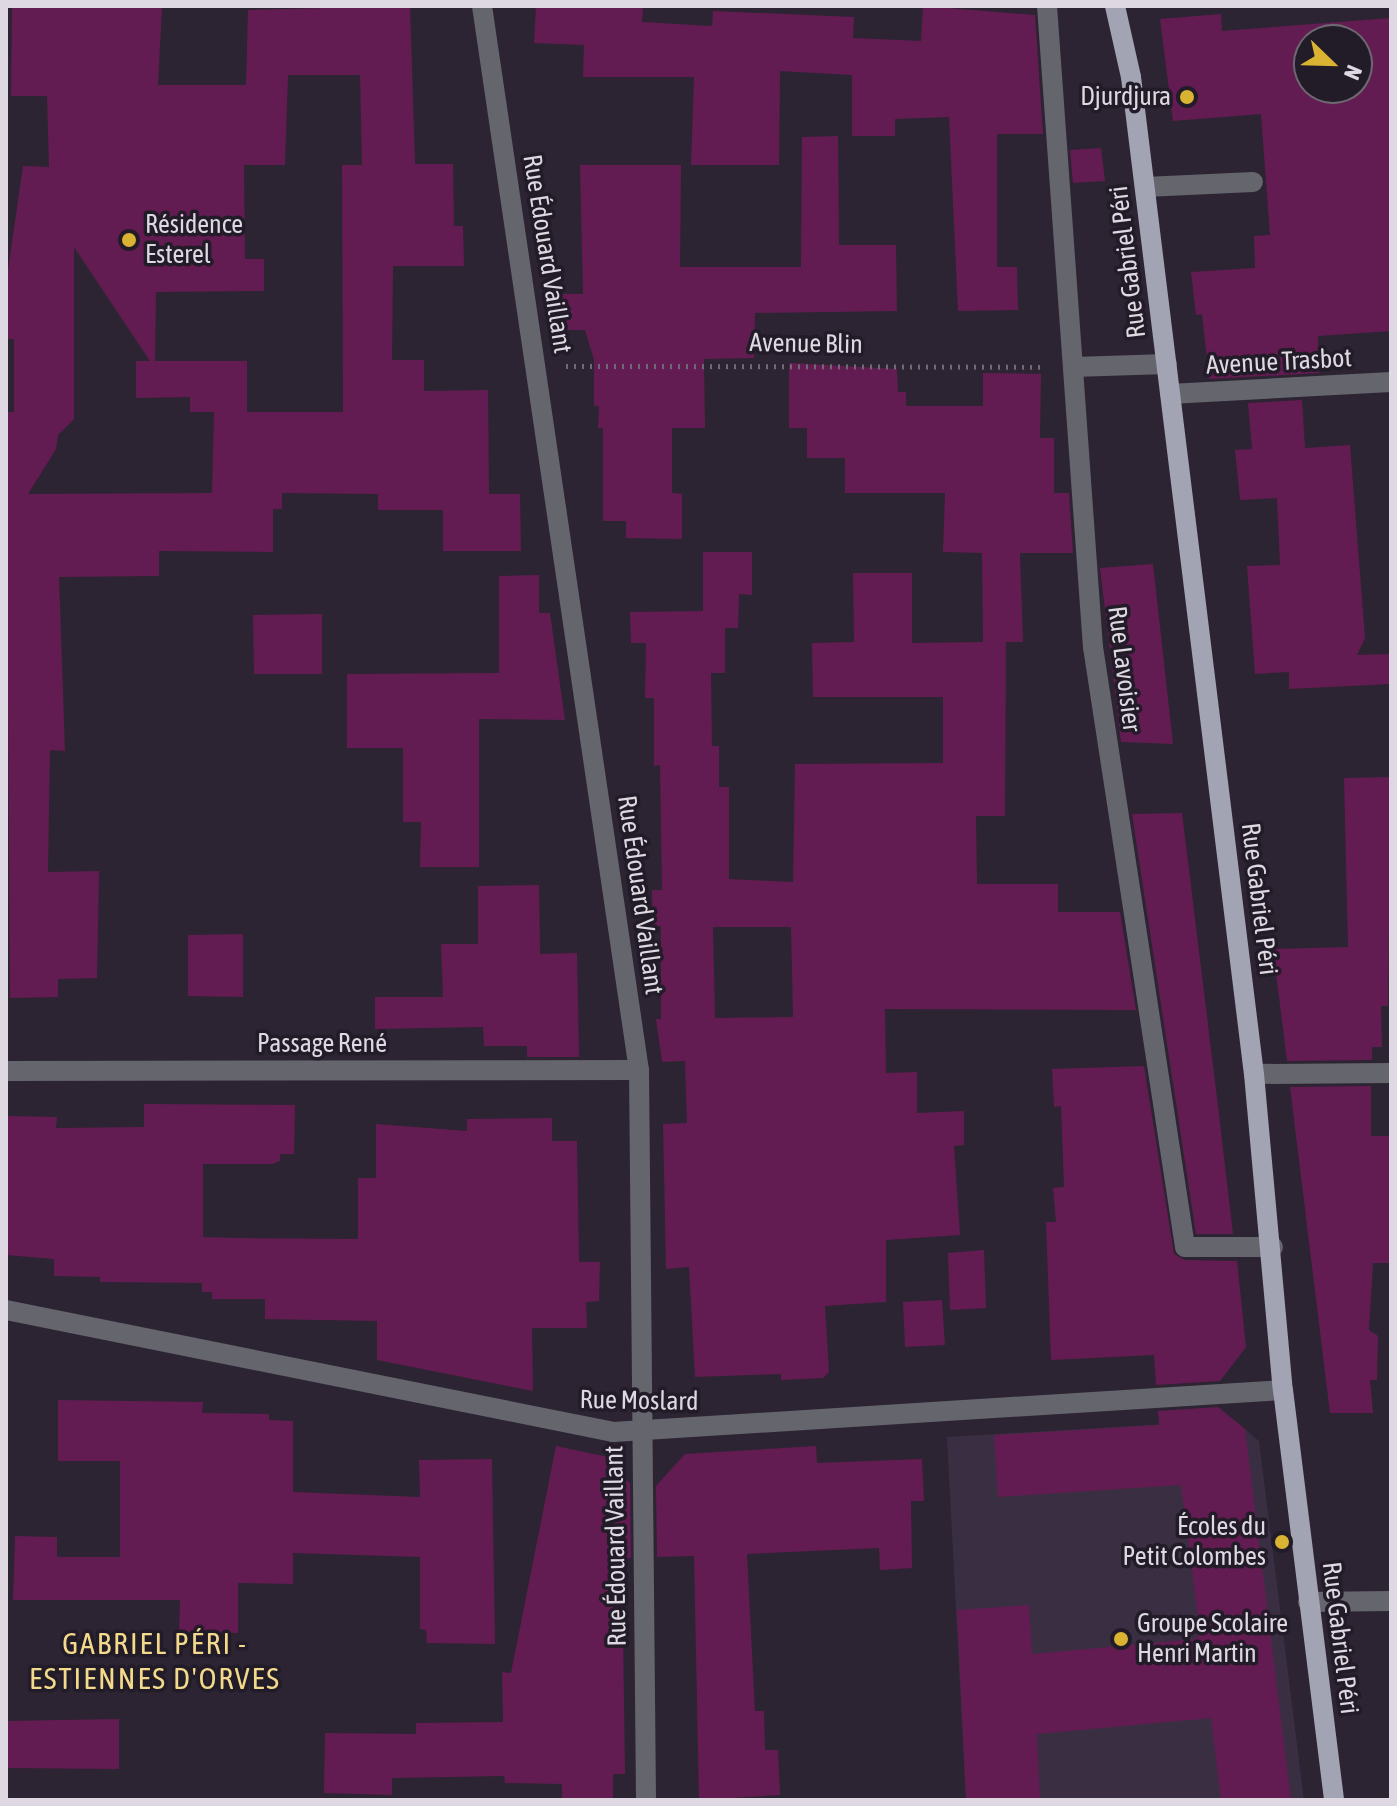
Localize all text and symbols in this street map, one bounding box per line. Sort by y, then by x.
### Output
north arrow [1293,24,1373,104]
text: N [1339,62,1368,84]
place label: Djurdjura [1080,81,1171,113]
marker: Djurdjura [1178,88,1196,106]
street label: Rue Édouard Vaillant [516,152,578,356]
street label: Rue Gabriel Péri [1103,184,1153,340]
place label: Résidence Esterel [145,209,243,270]
marker: Résidence Esterel [120,231,138,249]
street label: Avenue Blin [749,327,863,361]
street label: Avenue Trasbot [1205,343,1353,381]
street label: Rue Lavoisier [1101,604,1147,734]
street label: Rue Édouard Vaillant [611,793,669,997]
street label: Rue Gabriel Péri [1234,821,1284,977]
street label: Passage René [257,1028,387,1060]
street label: Rue Moslard [579,1384,699,1418]
street label: Rue Édouard Vaillant [599,1445,633,1647]
place label: Écoles du Petit Colombes [1122,1511,1266,1572]
marker: Écoles du Petit Colombes [1273,1533,1291,1551]
street label: Rue Gabriel Péri [1315,1560,1365,1716]
place label: Groupe Scolaire Henri Martin [1137,1608,1288,1670]
district label: GABRIEL PÉRI - ESTIENNES D'ORVES [29,1625,281,1696]
marker: Groupe Scolaire Henri Martin [1112,1630,1130,1648]

